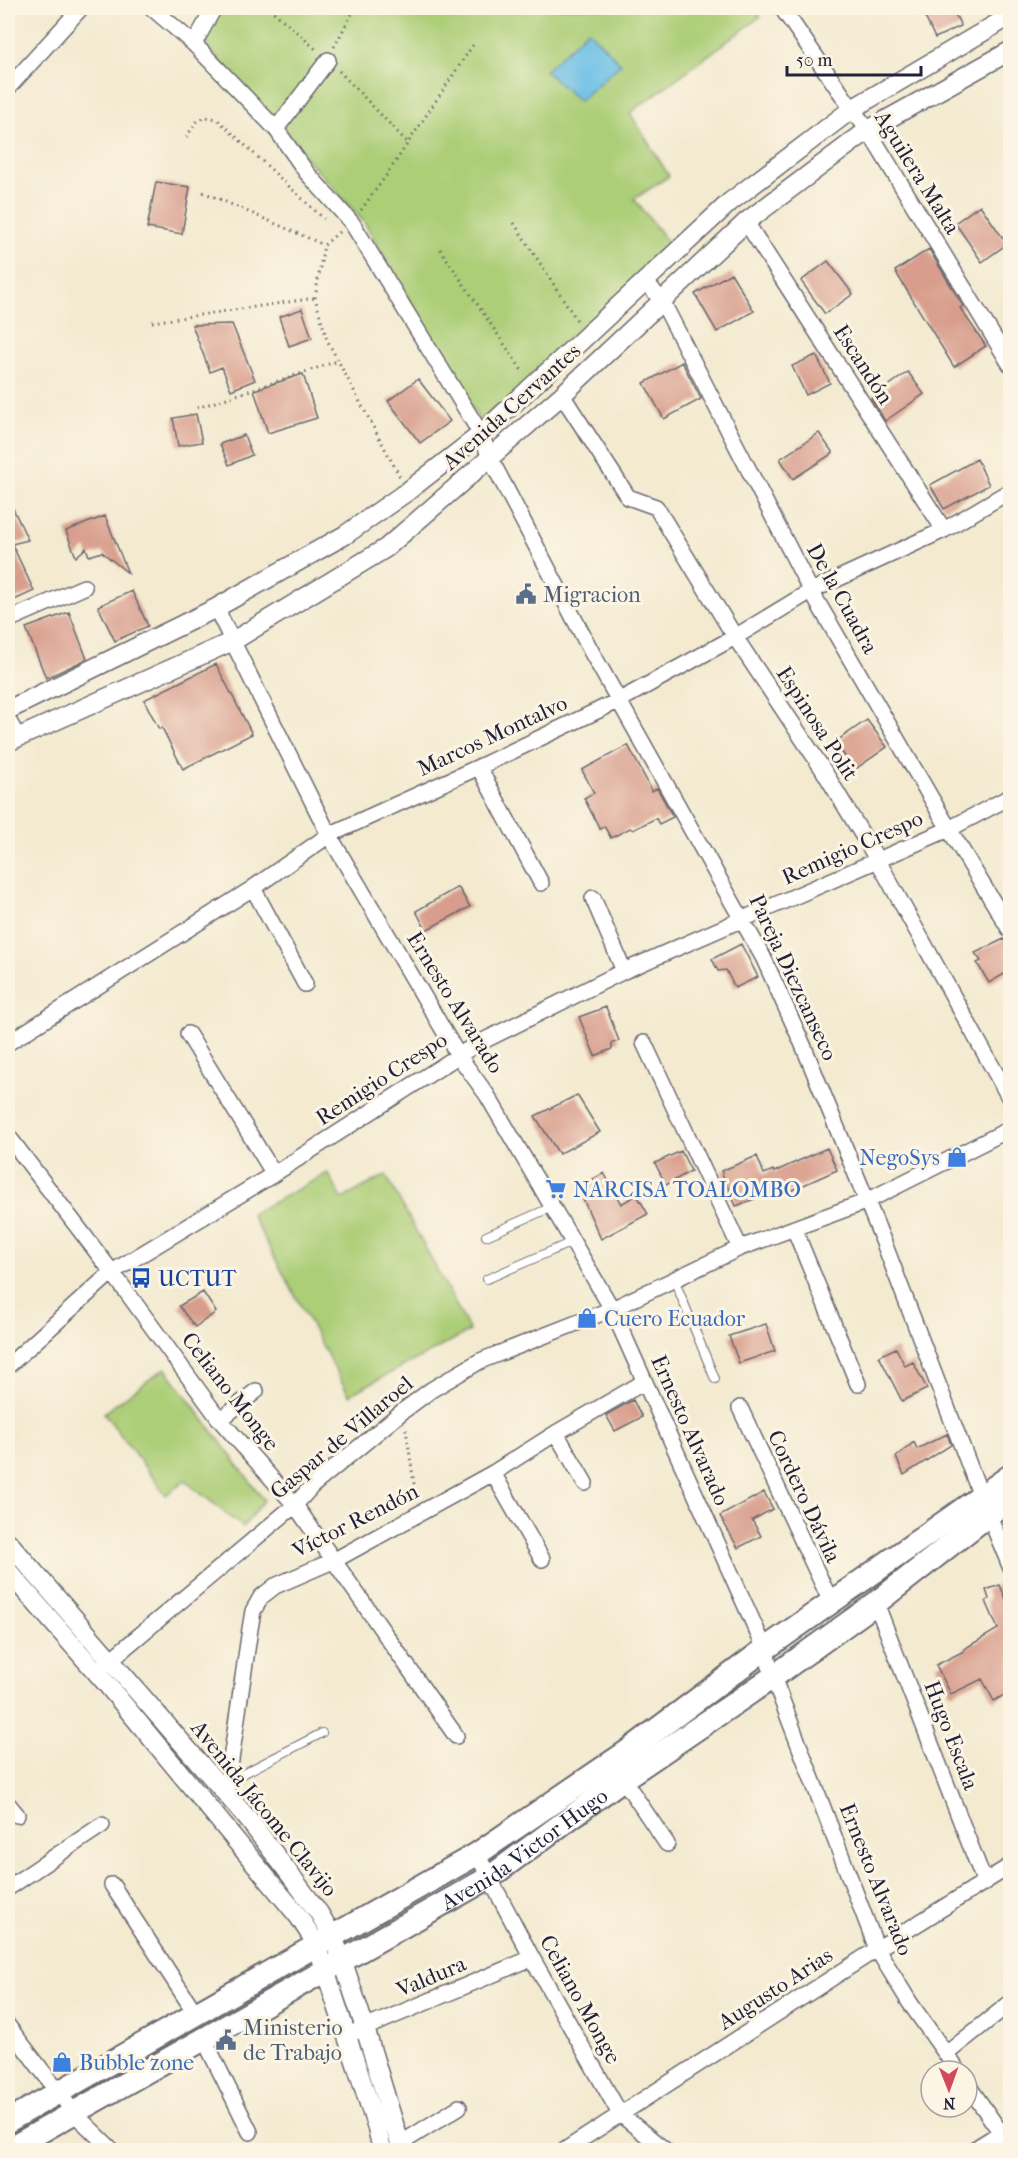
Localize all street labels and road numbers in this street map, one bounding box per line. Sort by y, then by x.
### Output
street label: Aguilera Malta [868,105,966,240]
street label: Escandón [828,320,899,409]
street label: Avenida Cervantes [437,338,586,476]
street label: De la Cuadra [801,539,884,659]
street label: Espinosa Polit [771,662,864,786]
street label: Marcos Montalvo [413,690,571,782]
street label: Remigio Crespo [778,805,927,891]
street label: Pareja Diezcanseco [743,890,843,1065]
street label: Ernesto Alvarado [401,927,509,1078]
street label: Remigio Crespo [311,1027,452,1131]
street label: Celiano Monge [176,1327,285,1456]
street label: Ernesto Alvarado [645,1351,735,1510]
street label: Gaspar de Villaroel [265,1371,418,1505]
street label: Cordero Dávila [762,1426,846,1568]
street label: Víctor Rendón [287,1478,423,1564]
street label: Hugo Escala [918,1677,984,1794]
street label: Avenida Jácome Clavijo [185,1715,343,1902]
street label: Avenida Victor Hugo [436,1783,613,1917]
street label: Ernesto Alvarado [834,1799,918,1959]
street label: Celiano Monge [534,1931,626,2068]
street label: Augusto Arias [713,1942,838,2036]
street label: Valdura [392,1950,471,2004]

